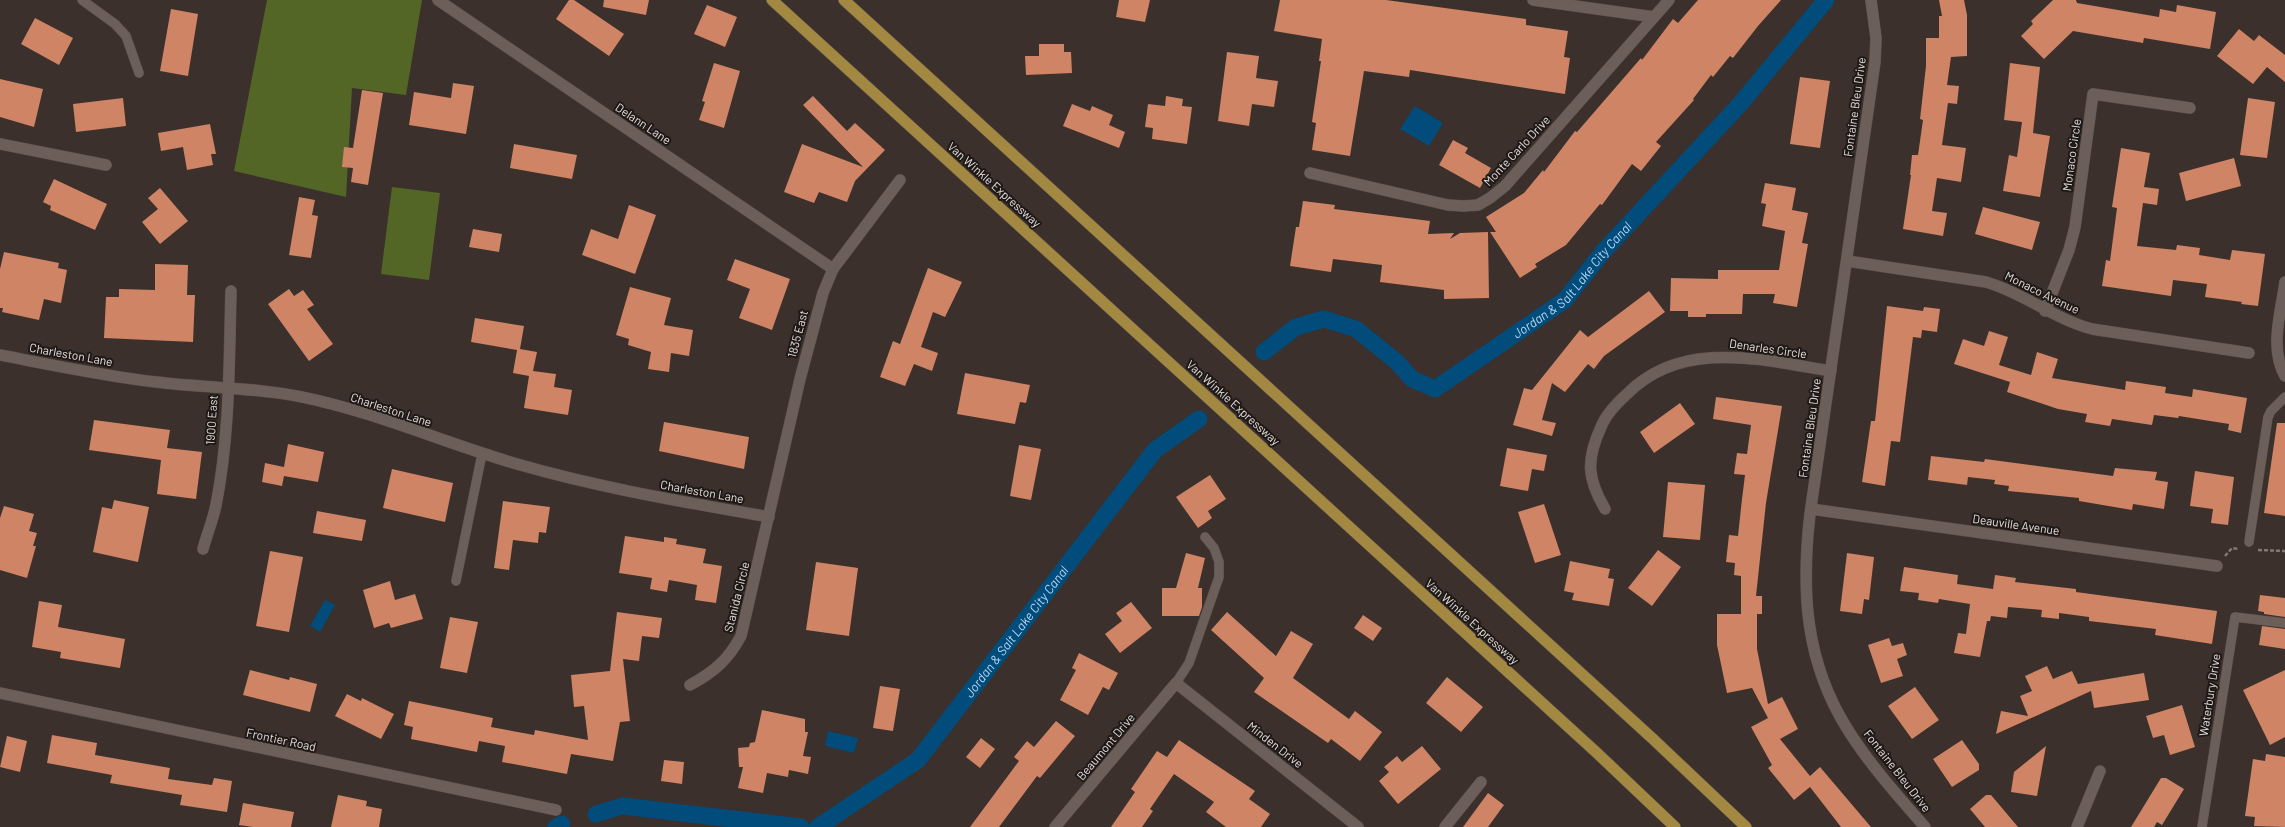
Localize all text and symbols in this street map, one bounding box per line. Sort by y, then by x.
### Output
street label: Fontaine Bleu Drive [1840,56,1868,158]
street label: Delann Lane [613,100,674,147]
street label: Monte Carlo Drive [1480,112,1552,188]
street label: Monaco Circle [2059,118,2083,192]
street label: Van Winkle Expressway [945,139,1044,230]
water label: Jordan & Salt Lake City Canal [1509,218,1635,342]
street label: Monaco Avenue [2003,268,2082,316]
street label: 1835 East [784,308,810,359]
street label: Denarles Circle [1729,336,1808,360]
street label: Charleston Lane [28,340,114,368]
street label: Van Winkle Expressway [1184,357,1283,448]
street label: Fontaine Bleu Drive [1795,377,1823,479]
street label: Charleston Lane [349,389,434,429]
street label: 1900 East [202,395,220,445]
street label: Charleston Lane [659,477,745,505]
street label: Deauville Avenue [1972,511,2060,537]
street label: Stanida Circle [721,560,752,633]
water label: Jordan & Salt Lake City Canal [961,563,1072,701]
street label: Van Winkle Expressway [1423,576,1522,667]
street label: Waterbury Drive [2196,653,2222,737]
street label: Beaumont Drive [1073,710,1137,783]
street label: Minden Drive [1245,718,1306,770]
street label: Frontier Road [245,725,317,753]
street label: Fontaine Bleu Drive [1861,727,1934,814]

